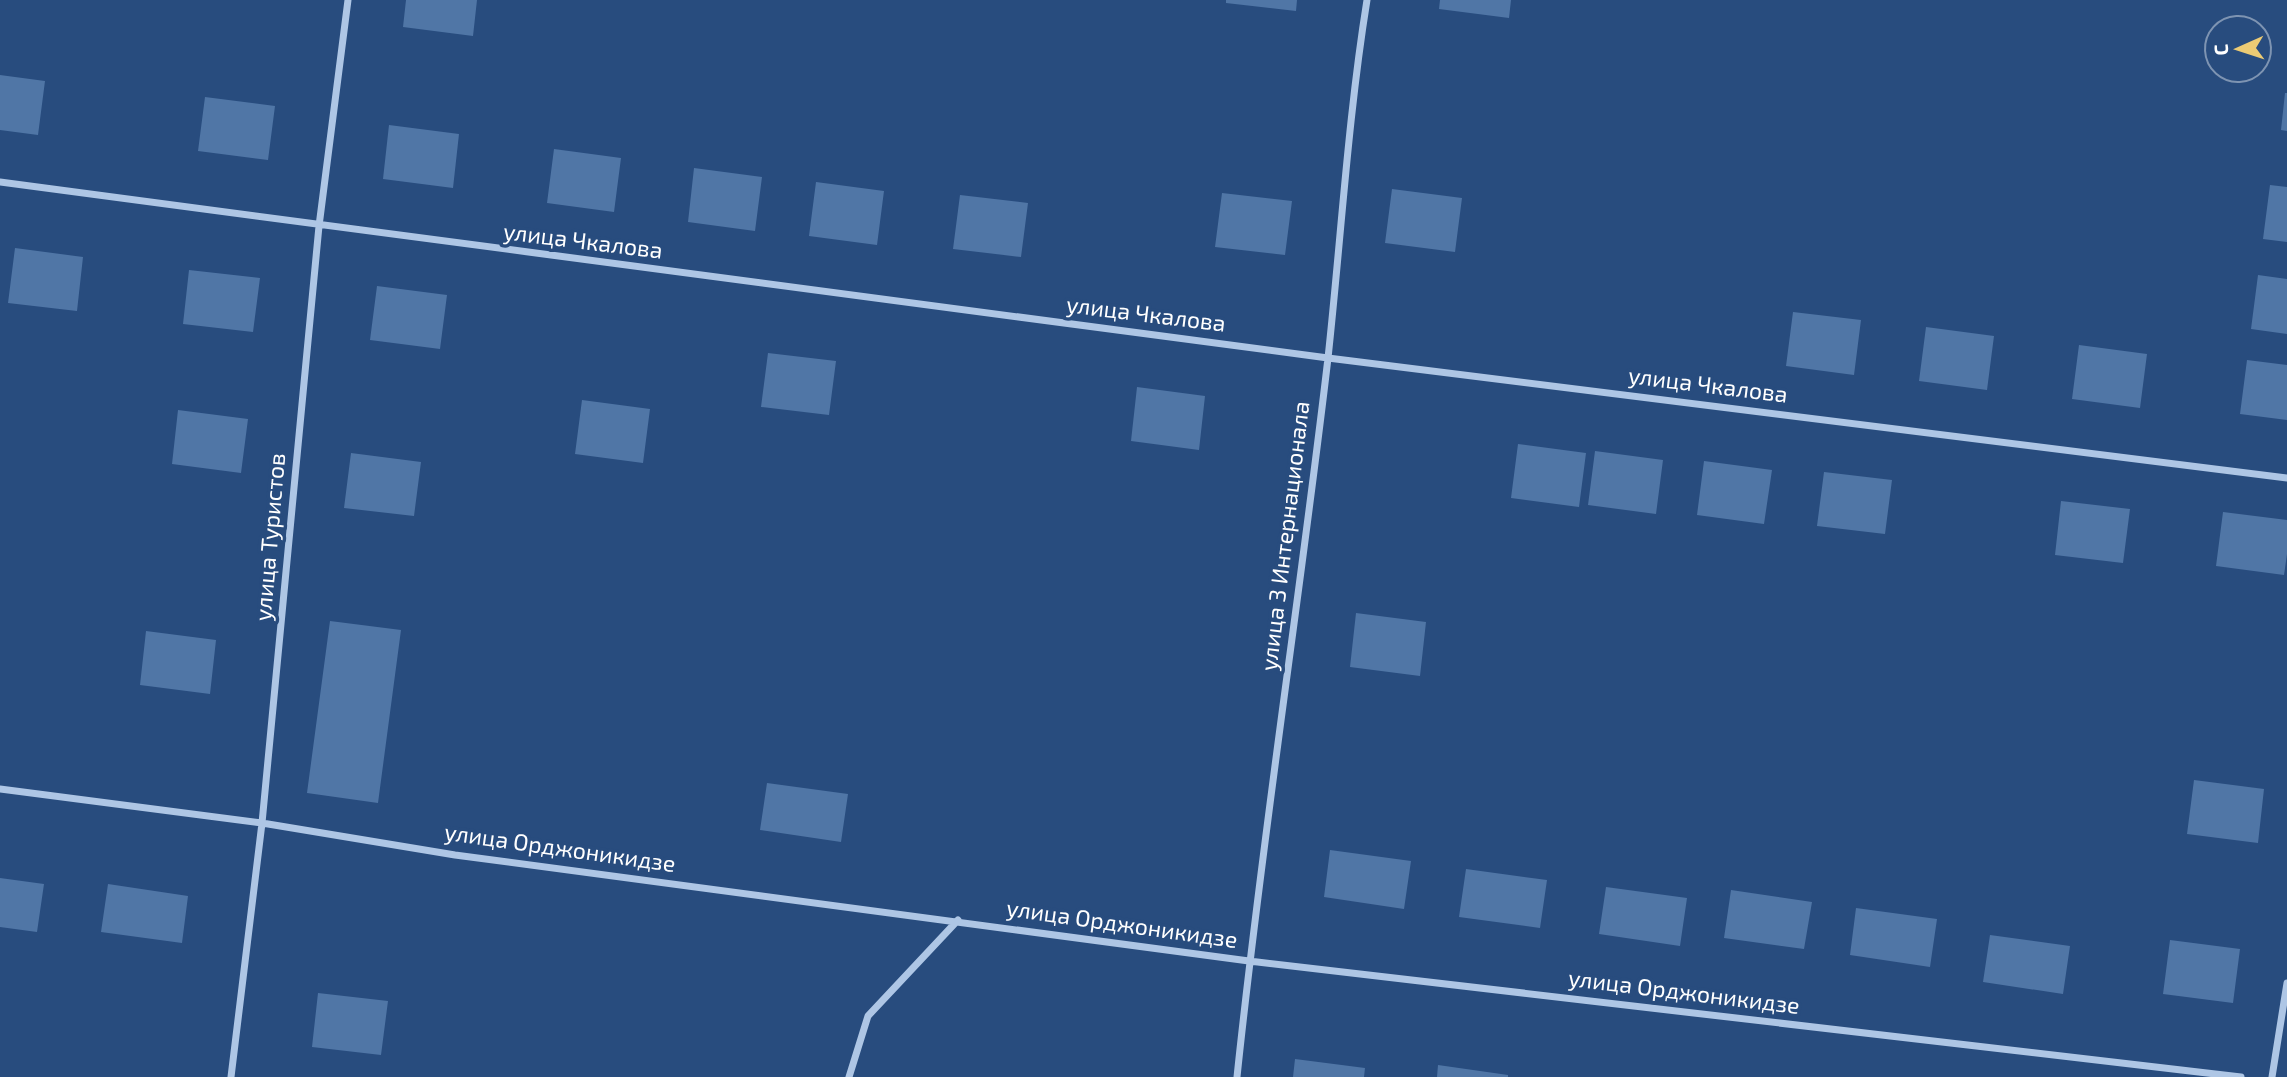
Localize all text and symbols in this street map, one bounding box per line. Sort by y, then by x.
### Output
north arrow [2203,14,2273,84]
text: С [2209,44,2232,56]
street label: улица Чкалова [502,216,664,265]
street label: улица Чкалова [1065,289,1227,338]
street label: улица Чкалова [1627,360,1789,409]
street label: улица 3 Интернационала [1254,399,1315,672]
street label: улица Туристов [248,452,291,622]
street label: улица Орджоникидзе [443,817,677,878]
street label: улица Орджоникидзе [1005,893,1239,954]
street label: улица Орджоникидзе [1567,963,1801,1020]

